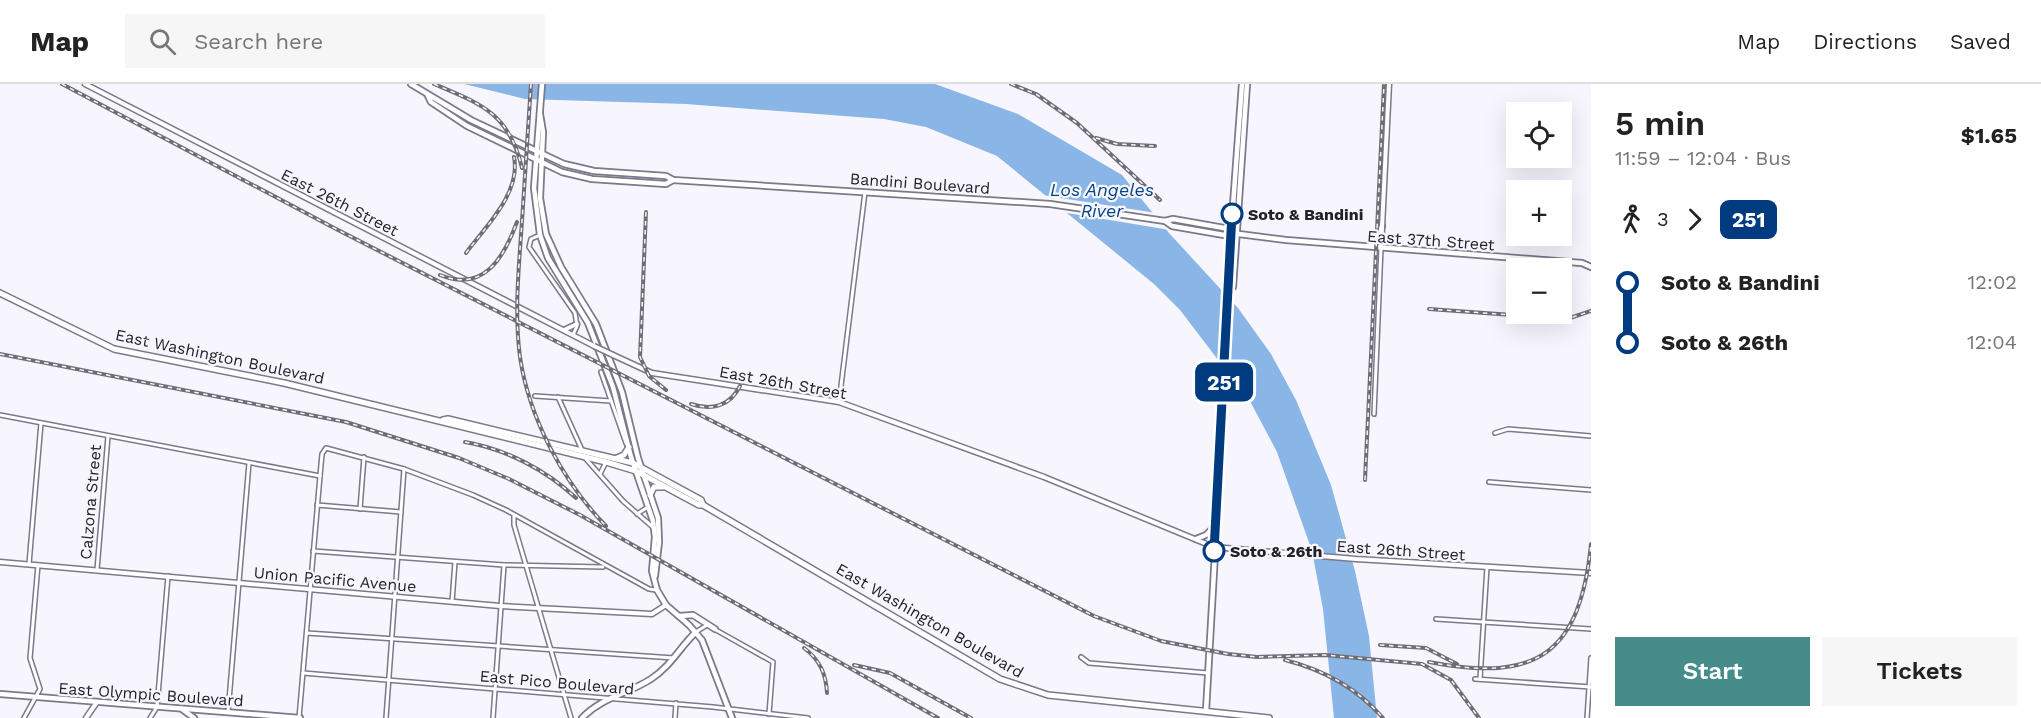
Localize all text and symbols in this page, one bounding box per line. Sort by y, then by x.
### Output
search box [125,14,545,68]
text: Map [30,25,89,58]
icon: search [146,25,179,58]
text: Search here [194,29,323,54]
text: Map [1737,29,1780,54]
text: Directions [1813,29,1917,54]
text: Saved [1950,29,2011,54]
map controls [1506,102,1572,324]
button: locate [1506,102,1572,168]
text: 5 min [1615,104,1705,143]
text: $1.65 [1961,123,2017,148]
text: 11:59 – 12:04 · Bus [1615,146,1791,170]
street label: East 26th Street [278,165,402,240]
street label: Bandini Boulevard [849,169,991,198]
water label: Los Angeles River [1050,179,1154,221]
button: + [1506,180,1572,246]
marker: Soto & Bandini [1221,203,1243,225]
icon: walk [1615,203,1648,236]
icon: forward [1678,203,1711,236]
place label: Soto & Bandini [1248,205,1363,224]
text: 3 [1657,207,1669,231]
text: 251 [1732,207,1765,232]
street label: East 37th Street [1367,227,1496,254]
button: − [1506,258,1572,324]
text: Soto & Bandini [1661,270,1820,295]
text: 12:02 [1968,270,2017,294]
street label: East Washington Boulevard [114,325,326,388]
text: Soto & 26th [1661,330,1788,355]
text: 12:04 [1967,330,2017,354]
street label: East 26th Street [718,362,848,403]
line badge: 251 [1190,362,1258,402]
text: 251 [1207,370,1241,395]
street label: Calzona Street [76,444,105,560]
street label: East 26th Street [1336,537,1466,565]
marker: Soto & 26th [1203,540,1225,562]
place label: Soto & 26th [1230,542,1322,561]
street label: East Washington Boulevard [833,559,1027,682]
street label: Union Pacific Avenue [253,563,417,596]
button: Start [1615,637,1810,706]
button: Tickets [1822,637,2017,706]
street label: East Pico Boulevard [479,666,635,699]
street label: East Olympic Boulevard [58,679,244,710]

